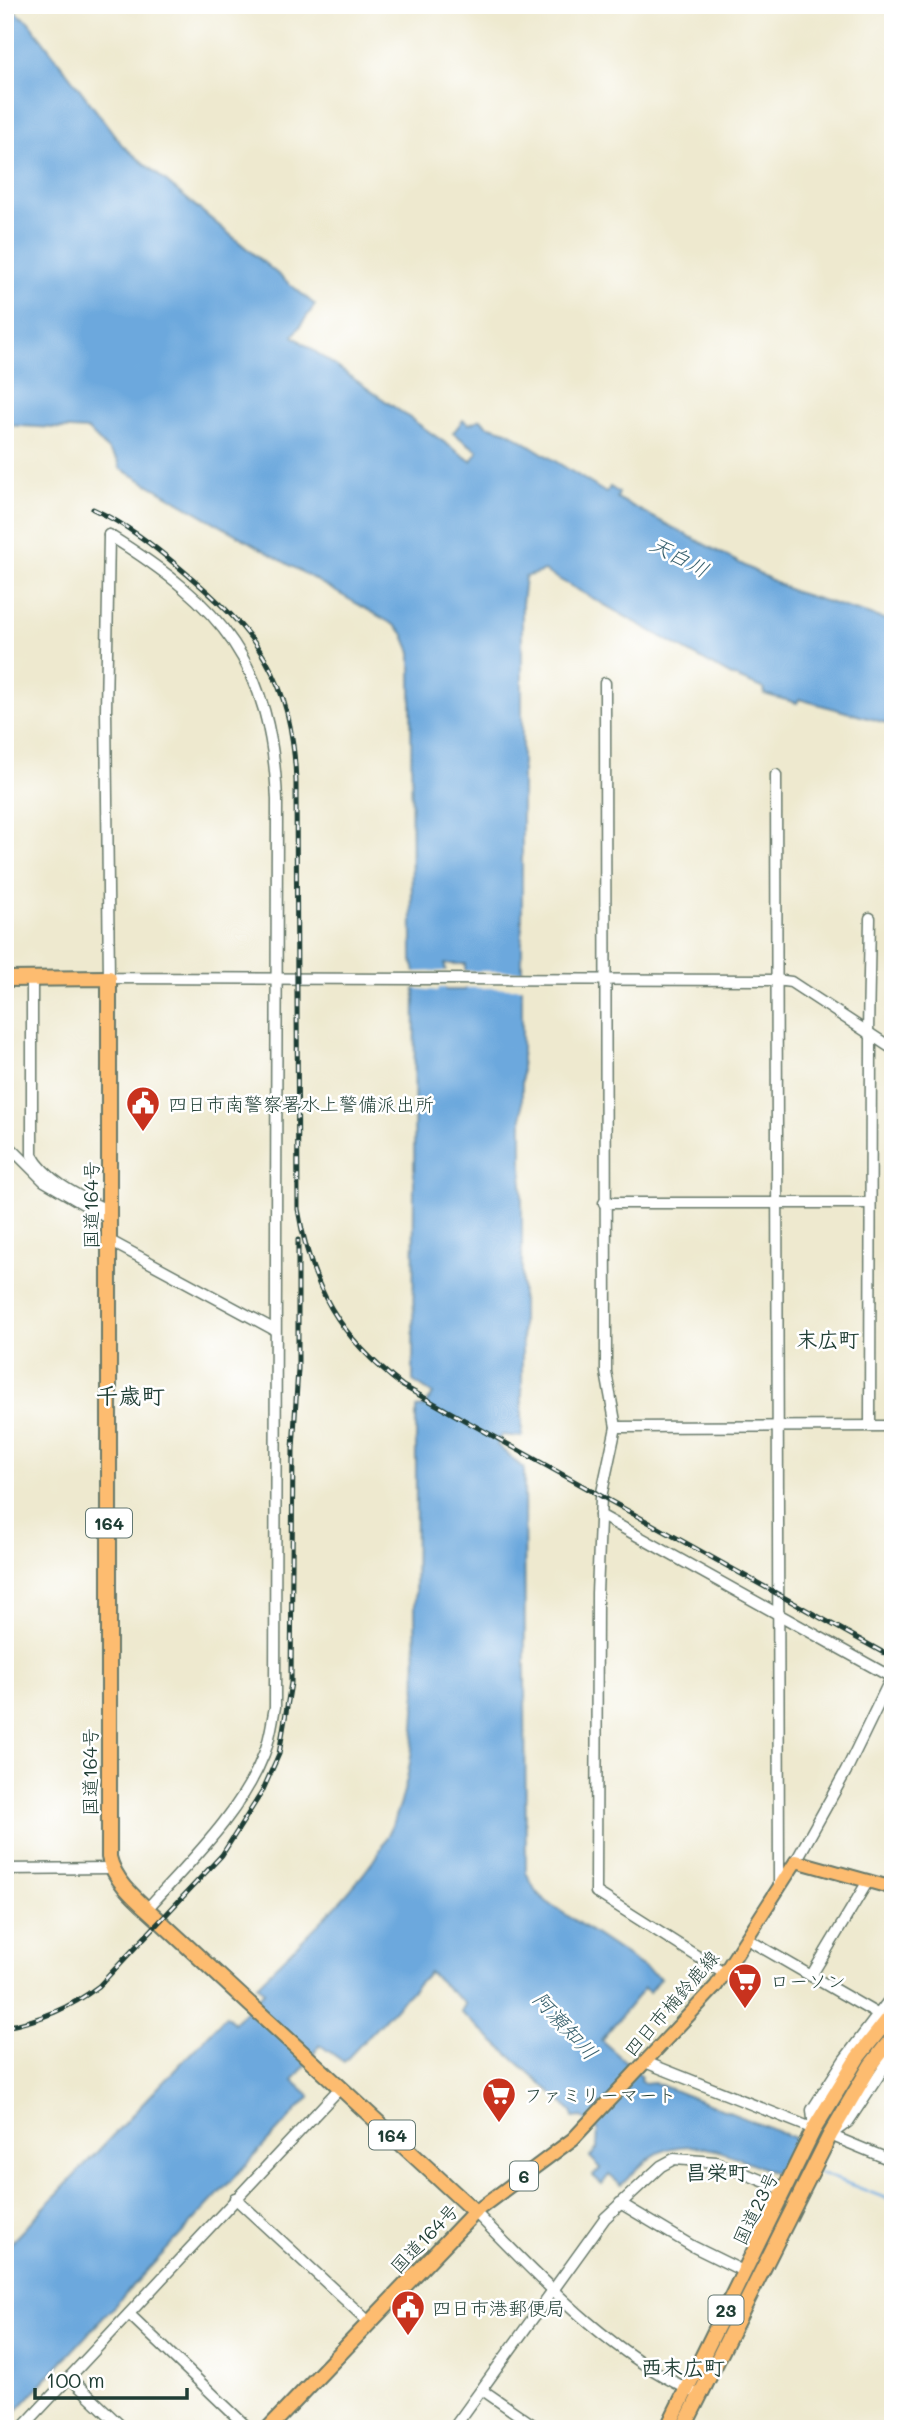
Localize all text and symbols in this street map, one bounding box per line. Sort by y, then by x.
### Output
water label: 天白川 [646,529,714,583]
public building icon: 四日市南警察署水上警備派出所 [124,1084,162,1133]
place label: 四日市南警察署水上警備派出所 [168,1091,434,1116]
street label: 国道164号 [78,1161,103,1249]
district label: 末広町 [797,1325,860,1352]
district label: 千歳町 [96,1380,165,1410]
road number: 164 [86,1508,132,1538]
street label: 国道164号 [77,1728,102,1816]
street label: 四日市楠鈴鹿線 [618,1945,724,2061]
supermarket icon: ローソン [726,1961,764,2010]
place label: ローソン [770,1968,846,1993]
water label: 阿瀬知川 [527,1985,605,2065]
supermarket icon: ファミリーマート [480,2075,518,2124]
place label: ファミリーマート [524,2082,676,2107]
road number: 164 [369,2120,415,2150]
district label: 昌栄町 [686,2158,749,2185]
road number: 6 [510,2162,538,2190]
street label: 国道23号 [727,2167,783,2249]
street label: 国道164号 [384,2198,464,2278]
public building icon: 四日市港郵便局 [389,2288,427,2337]
place label: 四日市港郵便局 [432,2295,565,2320]
road number: 23 [708,2296,744,2324]
district label: 西末広町 [641,2353,725,2380]
scale bar [35,2357,187,2401]
text: 100 m [46,2366,105,2393]

